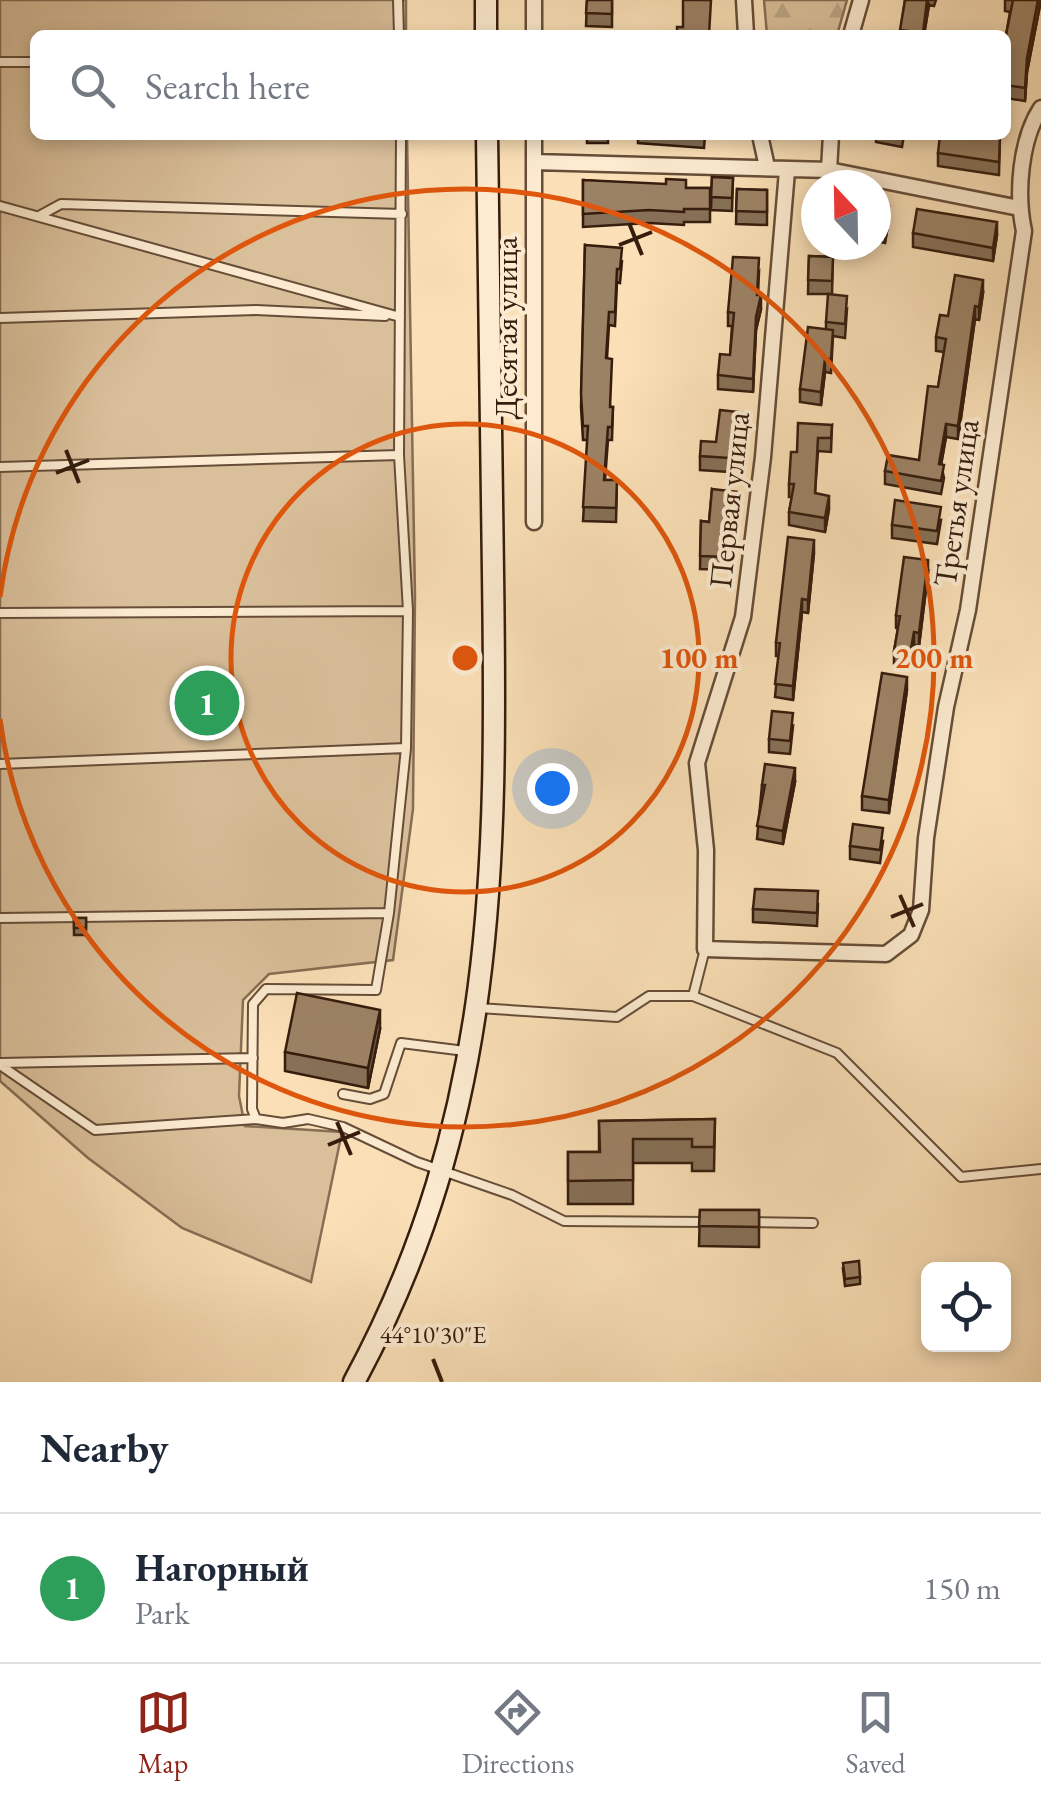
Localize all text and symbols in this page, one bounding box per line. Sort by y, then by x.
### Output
search box [30,30,1011,140]
icon: search [65,58,120,113]
text: Search here [145,61,310,110]
north arrow [801,170,891,260]
street label: Десятая улица [485,236,527,420]
street label: Первая улица [699,409,759,590]
street label: Третья улица [923,416,989,590]
text: 100 m [660,638,738,677]
text: 200 m [895,638,973,677]
centre of rings [447,640,483,676]
pin: 1 [174,666,240,740]
your location [527,763,578,814]
map controls [921,1262,1011,1352]
button: locate [921,1262,1011,1352]
text: 44°10'30"E [380,1318,486,1350]
text: Nearby [40,1420,169,1475]
text: Нагорный [135,1543,309,1592]
text: 1 [64,1567,81,1609]
text: 150 m [924,1567,1001,1609]
text: Park [135,1592,190,1634]
tab: Map [136,1685,191,1781]
tab: Directions [462,1685,574,1781]
tab: Saved [845,1685,905,1781]

